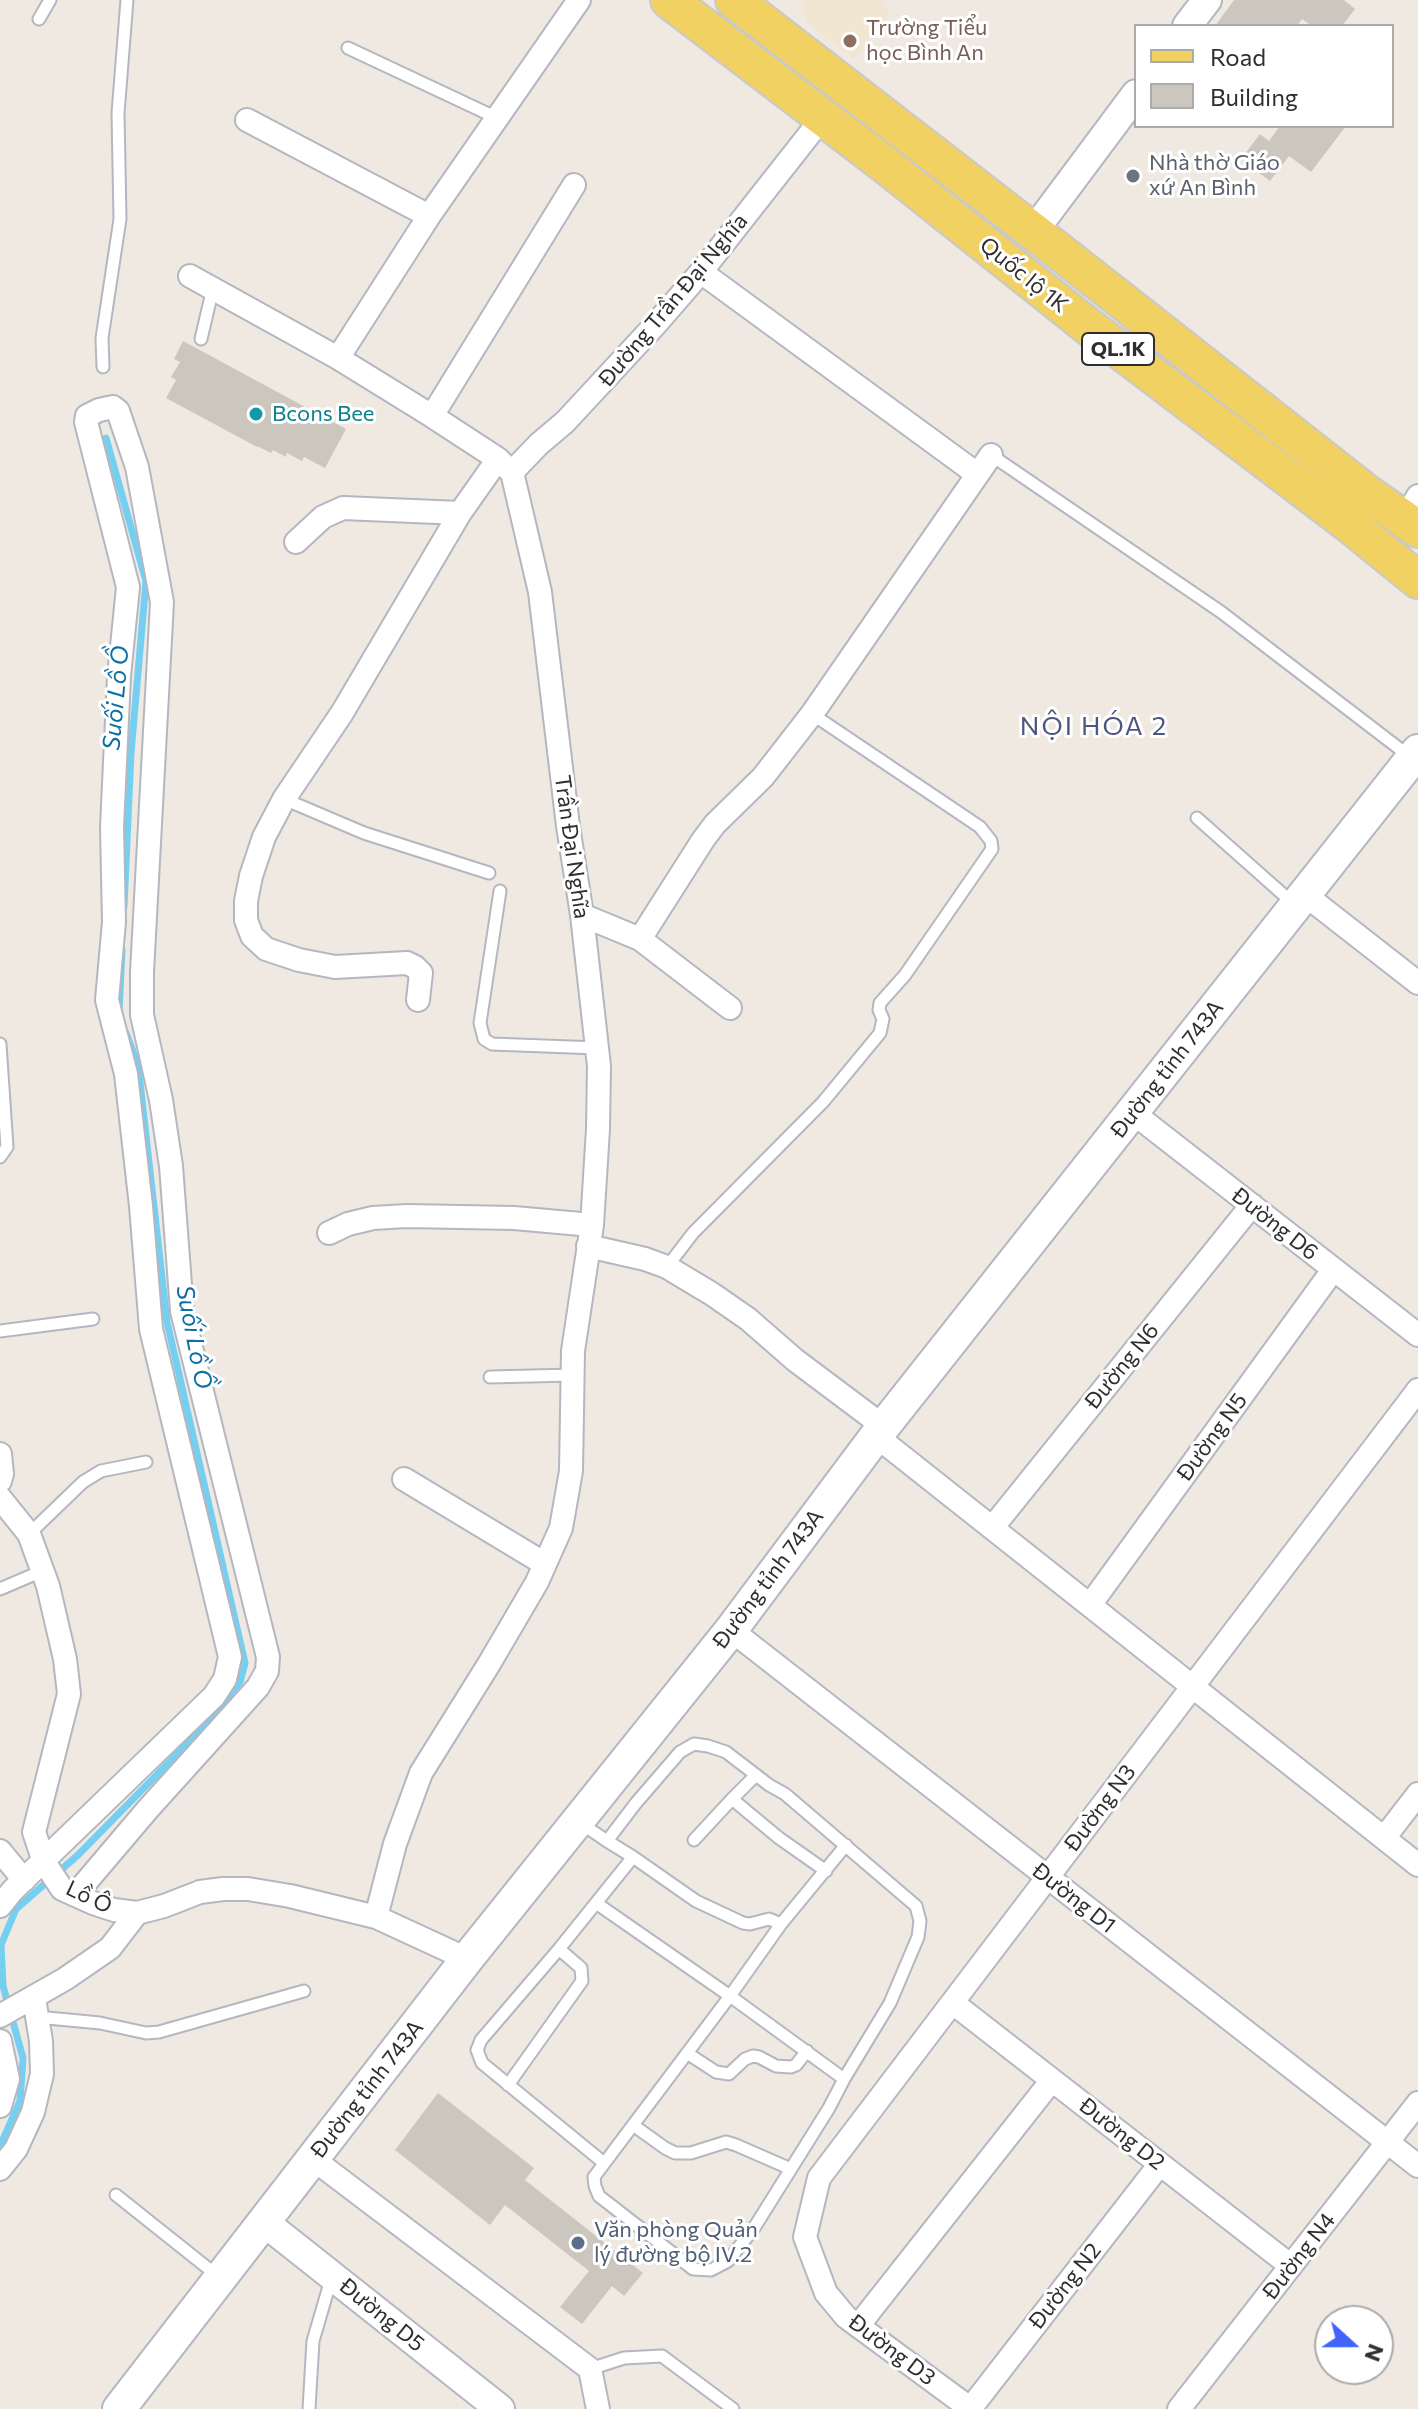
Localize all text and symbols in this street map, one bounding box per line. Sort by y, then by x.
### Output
place label: Trường Tiểu học Bình An [866,15,987,66]
legend [1134,24,1394,128]
marker: Trường Tiểu học Bình An [841,32,859,50]
text: Road [1210,42,1266,71]
text: Building [1210,82,1298,111]
place label: Nhà thờ Giáo xứ An Bình [1149,150,1280,202]
marker: Nhà thờ Giáo xứ An Bình [1124,167,1142,185]
street label: Đường Trần Đại Nghĩa [593,208,753,392]
street label: Quốc lộ 1K [975,232,1073,318]
road number: QL.1K [1082,333,1154,365]
place label: Bcons Bee [272,401,374,427]
marker: Bcons Bee [247,405,265,423]
water label: Suối Lồ Ồ [97,645,135,751]
district label: NỘI HÓA 2 [1020,710,1168,742]
street label: Trần Đại Nghĩa [549,773,595,921]
street label: Đường tỉnh 743A [1105,995,1229,1143]
street label: Đường D6 [1227,1182,1323,1266]
water label: Suối Lồ Ồ [170,1283,218,1391]
street label: Đường N6 [1079,1318,1165,1414]
street label: Đường N5 [1171,1388,1253,1486]
street label: Đường tỉnh 743A [707,1504,829,1654]
street label: Đường N3 [1059,1759,1141,1857]
street label: Đường D1 [1027,1857,1121,1939]
street label: Lồ Ô [62,1875,116,1919]
street label: Đường tỉnh 743A [305,2015,429,2163]
street label: Đường D2 [1074,2092,1170,2176]
street label: Đường N4 [1257,2207,1341,2305]
place label: Văn phòng Quản lý đường bộ IV.2 [594,2217,758,2268]
marker: Văn phòng Quản lý đường bộ IV.2 [569,2234,587,2252]
street label: Đường N2 [1023,2238,1107,2334]
street label: Đường D5 [334,2273,430,2357]
north arrow [1314,2305,1394,2385]
street label: Đường D3 [844,2309,940,2391]
text: N [1359,2341,1391,2366]

